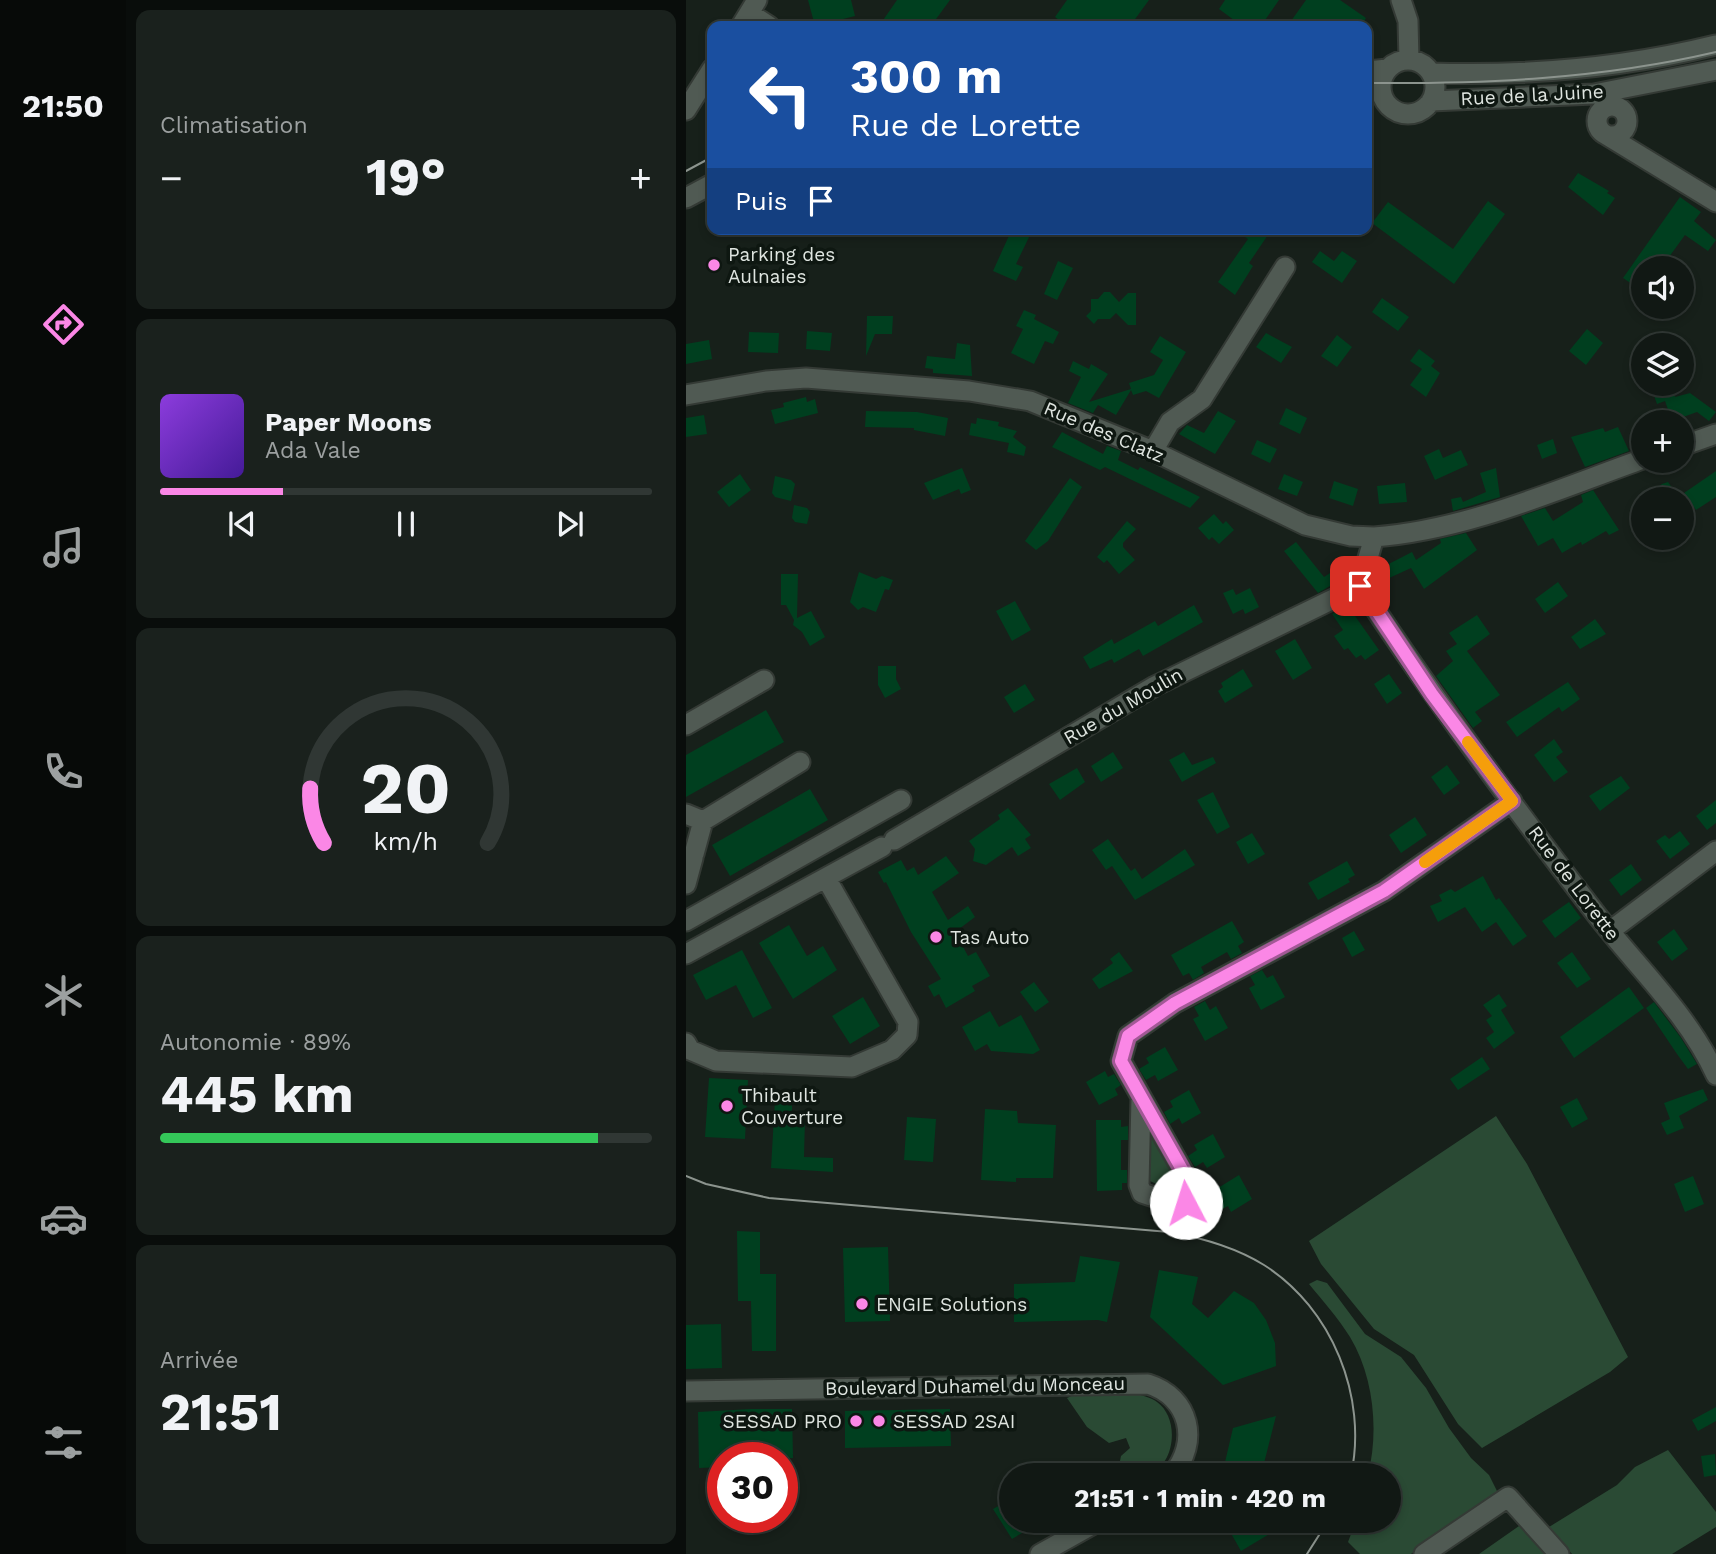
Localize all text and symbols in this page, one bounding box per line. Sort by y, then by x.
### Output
text: 300 m [850,47,1002,105]
icon: left [735,49,826,140]
street label: Rue de la Juine [1460,80,1604,110]
text: 21:50 [22,87,104,125]
text: Rue de Lorette [850,106,1081,144]
text: Climatisation [160,112,308,139]
text: 19° [366,147,446,208]
text: − [160,156,183,200]
text: + [629,156,652,200]
icon: arrive [802,182,840,220]
text: Puis [735,186,788,216]
place label: Parking des Aulnaies [728,243,835,288]
map controls [1631,256,1694,550]
button: sound [1631,256,1694,319]
marker: Parking des Aulnaies [706,257,722,273]
icon: directions [39,300,88,349]
button: layers [1631,333,1694,396]
street label: Rue des Clatz [1040,396,1168,468]
text: Paper Moons [265,407,432,437]
button: + [1631,410,1694,473]
text: Ada Vale [265,437,361,464]
button: − [1631,487,1694,550]
icon: previous [223,505,261,543]
icon: pause [387,505,425,543]
icon: next [551,505,589,543]
icon: music [39,523,88,572]
pin [1330,556,1390,616]
icon: arrive [1341,567,1379,605]
street label: Rue du Moulin [1059,663,1187,749]
text: 20 [361,745,451,831]
icon: phone [39,747,88,796]
street label: Rue de Lorette [1524,821,1624,945]
text: km/h [374,827,438,856]
place label: Tas Auto [950,926,1030,949]
marker: Tas Auto [928,929,944,945]
icon: climate [39,971,88,1020]
text: Autonomie · 89% [160,1029,351,1056]
text: 445 km [160,1064,354,1125]
place label: Thibault Couverture [741,1084,843,1129]
marker: Thibault Couverture [719,1098,735,1114]
position arrow [1149,1166,1223,1240]
icon: car [39,1194,88,1243]
place label: ENGIE Solutions [876,1293,1027,1316]
marker: ENGIE Solutions [854,1296,870,1312]
text: Arrivée [160,1347,239,1374]
street label: Boulevard Duhamel du Monceau [825,1372,1125,1400]
text: 21:51 [160,1382,282,1443]
place label: SESSAD PRO [722,1410,842,1433]
place label: SESSAD 2SAI [893,1410,1015,1433]
marker: SESSAD PRO [848,1413,864,1429]
marker: SESSAD 2SAI [871,1413,887,1429]
icon: filters [39,1418,88,1467]
speed limit sign: 30 [707,1442,798,1533]
text: 21:51 · 1 min · 420 m [1074,1483,1326,1513]

